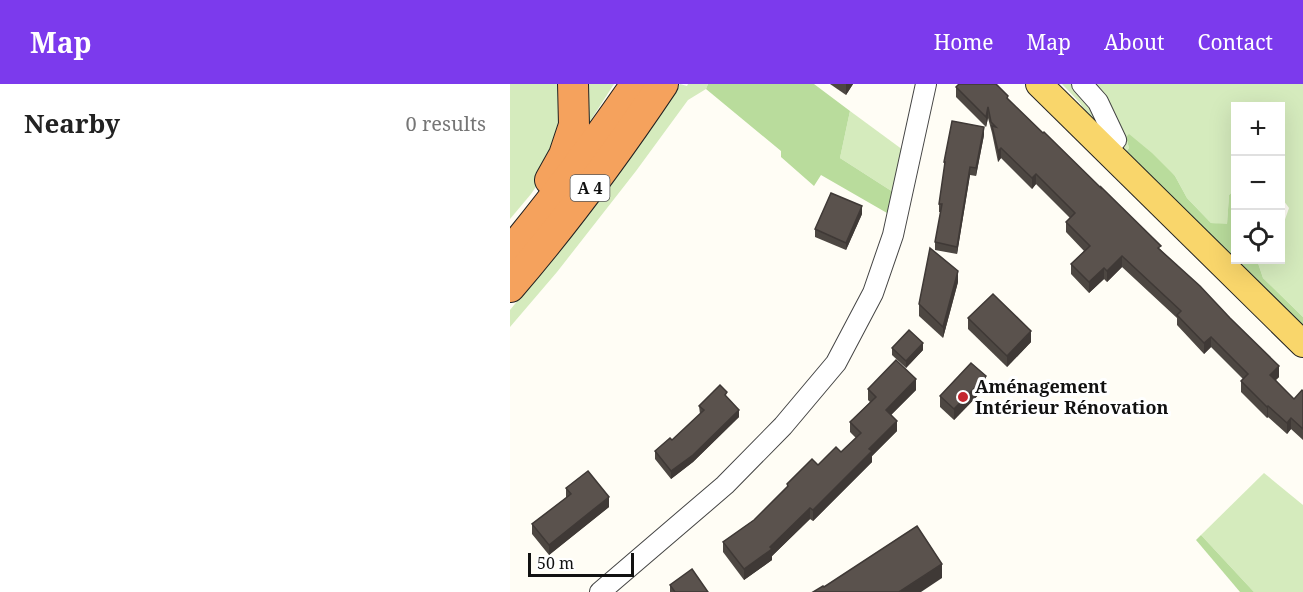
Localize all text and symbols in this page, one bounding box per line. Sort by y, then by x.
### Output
text: Map [30,23,92,61]
text: Home [934,28,994,56]
text: Map [1027,28,1071,56]
text: About [1104,28,1165,56]
text: Contact [1198,28,1273,56]
map controls [1231,102,1285,264]
button: + [1231,102,1285,156]
text: Nearby [24,105,120,141]
text: 0 results [406,110,486,137]
button: − [1231,156,1285,210]
road number: A 4 [570,175,610,201]
button: locate [1231,210,1285,264]
place label: Aménagement Intérieur Rénovation [975,374,1169,419]
marker: Aménagement Intérieur Rénovation [956,390,970,404]
scale bar [528,550,634,578]
text: 50 m [537,552,574,574]

